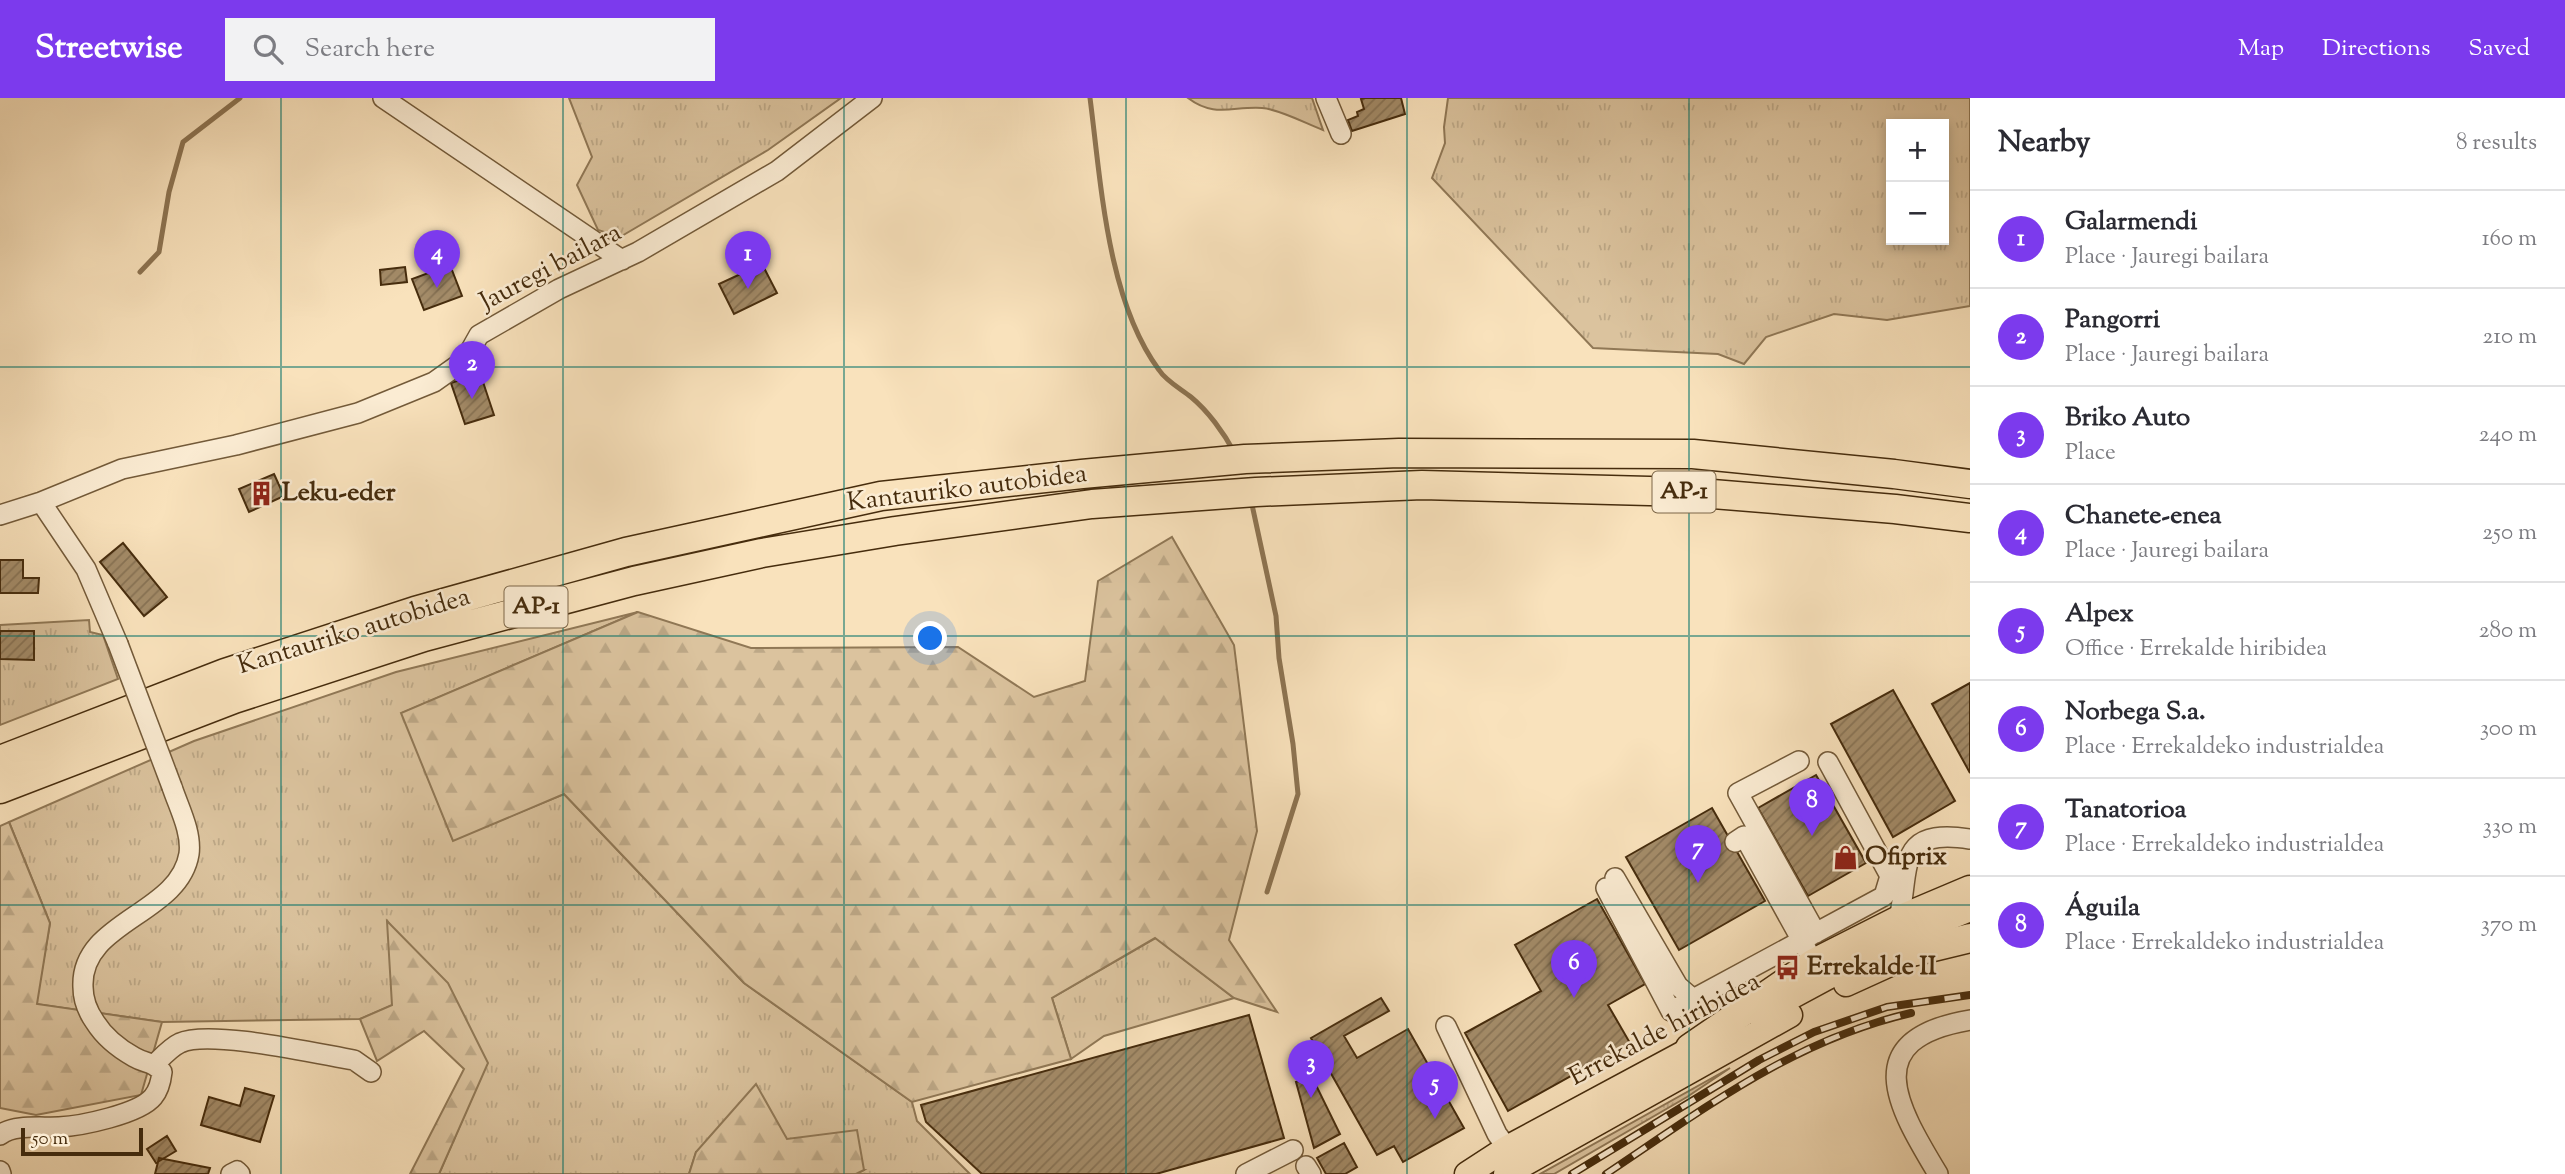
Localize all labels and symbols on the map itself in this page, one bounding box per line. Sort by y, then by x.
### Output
street label: Jauregi bailara [472,215,628,322]
pin: 4 [414,230,460,288]
pin: 1 [725,231,771,289]
pin: 2 [449,341,495,399]
street label: Kantauriko autobidea [845,456,1089,522]
road number: AP-1 [1652,472,1716,512]
place label: Leku-eder [282,475,396,512]
building icon: Leku-eder [248,479,276,507]
street label: Kantauriko autobidea [233,579,475,685]
road number: AP-1 [504,586,568,628]
your location [913,621,947,655]
pin: 8 [1789,778,1835,836]
pin: 7 [1675,825,1721,883]
place label: Ofiprix [1865,839,1947,876]
shop icon: Ofiprix [1831,843,1859,871]
pin: 6 [1551,940,1597,998]
place label: Errekalde II [1807,949,1937,986]
bus stop icon: Errekalde II [1773,953,1801,981]
street label: Errekalde hiribidea [1563,964,1767,1096]
pin: 3 [1288,1040,1334,1098]
pin: 5 [1412,1061,1458,1119]
scale bar [21,1125,144,1157]

